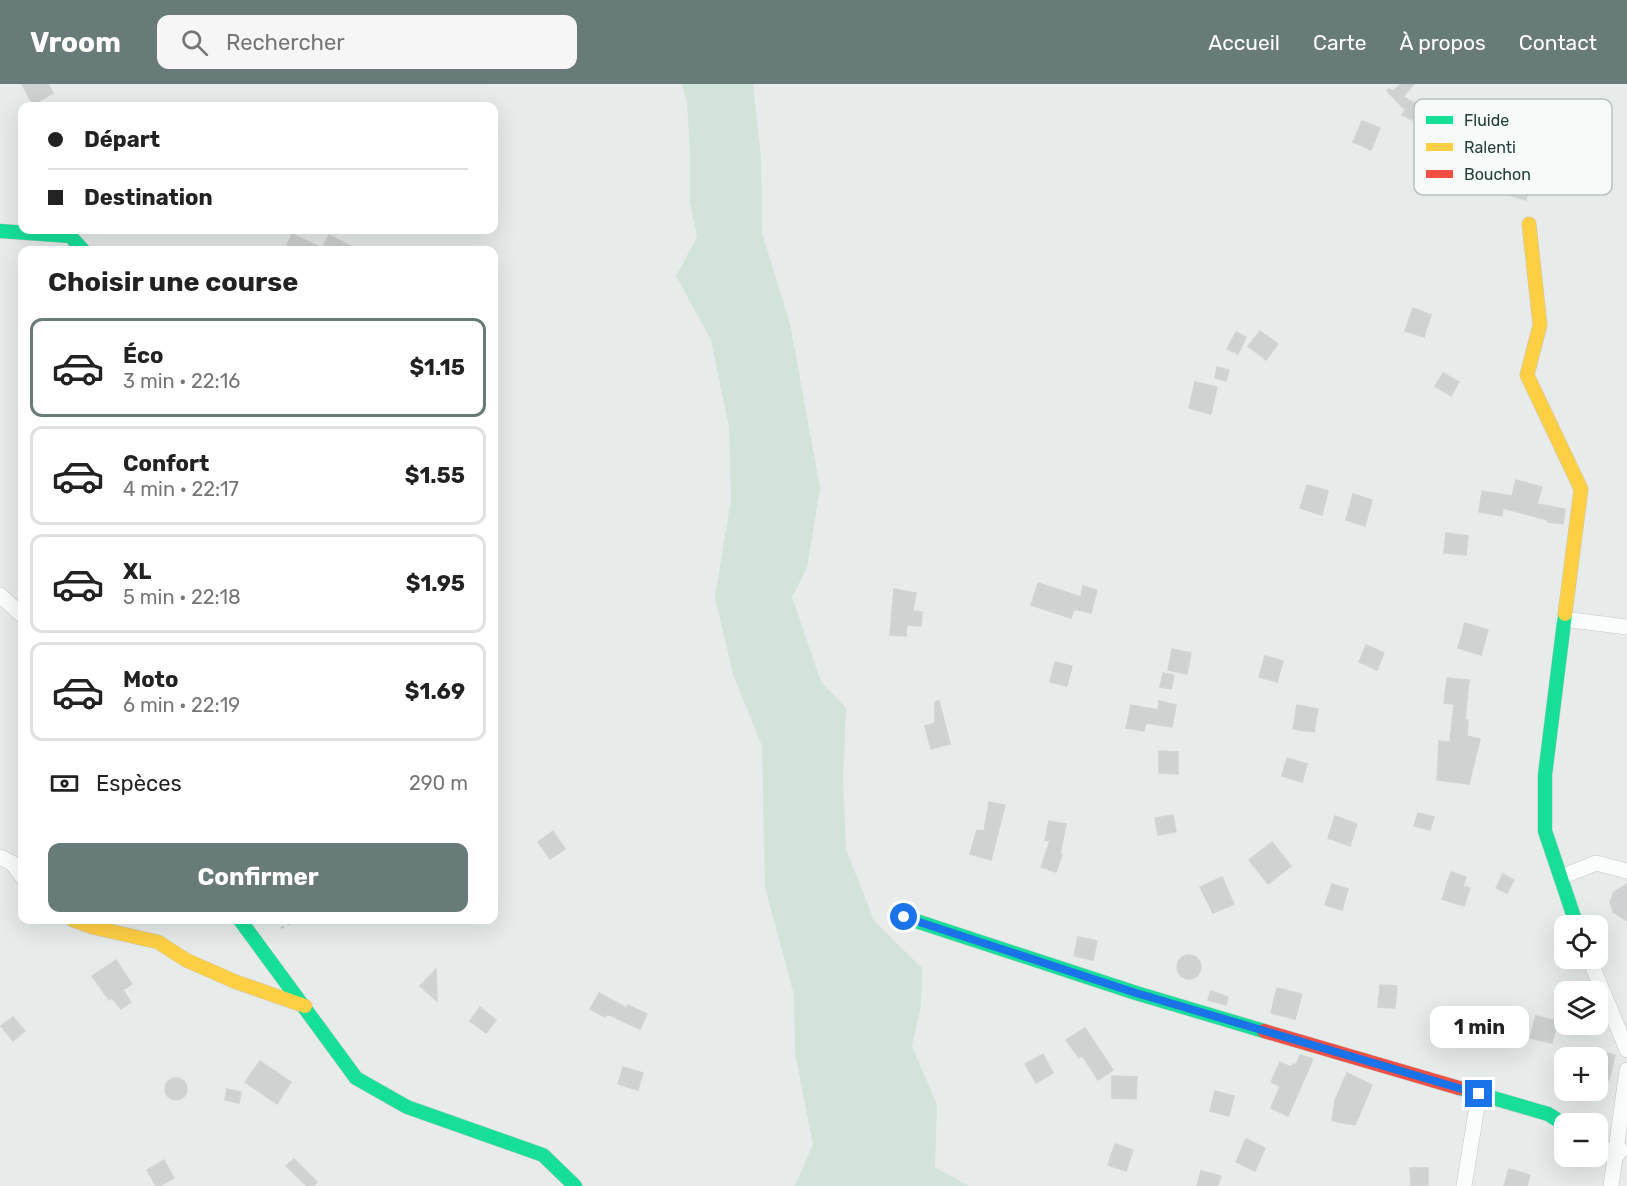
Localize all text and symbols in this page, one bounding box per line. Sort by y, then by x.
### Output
search box [157,15,577,69]
text: Vroom [30,26,121,59]
icon: search [178,26,211,59]
text: Rechercher [226,29,345,56]
text: Accueil [1208,30,1280,55]
text: Carte [1313,30,1366,55]
text: À propos [1399,30,1486,55]
text: Contact [1519,30,1597,55]
legend [1414,99,1612,195]
text: Fluide [1464,111,1509,130]
text: Départ [84,126,160,153]
text: Ralenti [1464,138,1516,157]
text: Bouchon [1464,165,1531,184]
text: Destination [84,184,213,211]
text: Choisir une course [48,266,298,298]
icon: car [51,341,105,395]
text: Éco [123,342,163,369]
text: $1.15 [409,354,465,381]
text: 3 min · 22:16 [123,369,240,393]
icon: car [51,449,105,503]
text: Confort [123,450,209,477]
text: $1.55 [405,462,465,489]
text: 4 min · 22:17 [123,477,239,501]
icon: car [51,557,105,611]
text: XL [123,558,151,585]
text: $1.95 [406,570,465,597]
text: 5 min · 22:18 [123,585,241,609]
icon: car [51,665,105,719]
text: Moto [123,666,178,693]
text: $1.69 [405,678,465,705]
text: 6 min · 22:19 [123,693,240,717]
icon: cash [48,767,81,800]
text: Espèces [96,770,182,797]
text: 290 m [409,771,468,795]
button: Confirmer [48,843,468,912]
route start [890,903,917,930]
map controls [1554,915,1608,1167]
button: locate [1554,915,1608,969]
button: layers [1554,981,1608,1035]
callout: 1 min [1430,1007,1528,1049]
text: 1 min [1454,1015,1505,1039]
button: + [1554,1047,1608,1101]
route end [1465,1080,1492,1107]
button: − [1554,1113,1608,1167]

